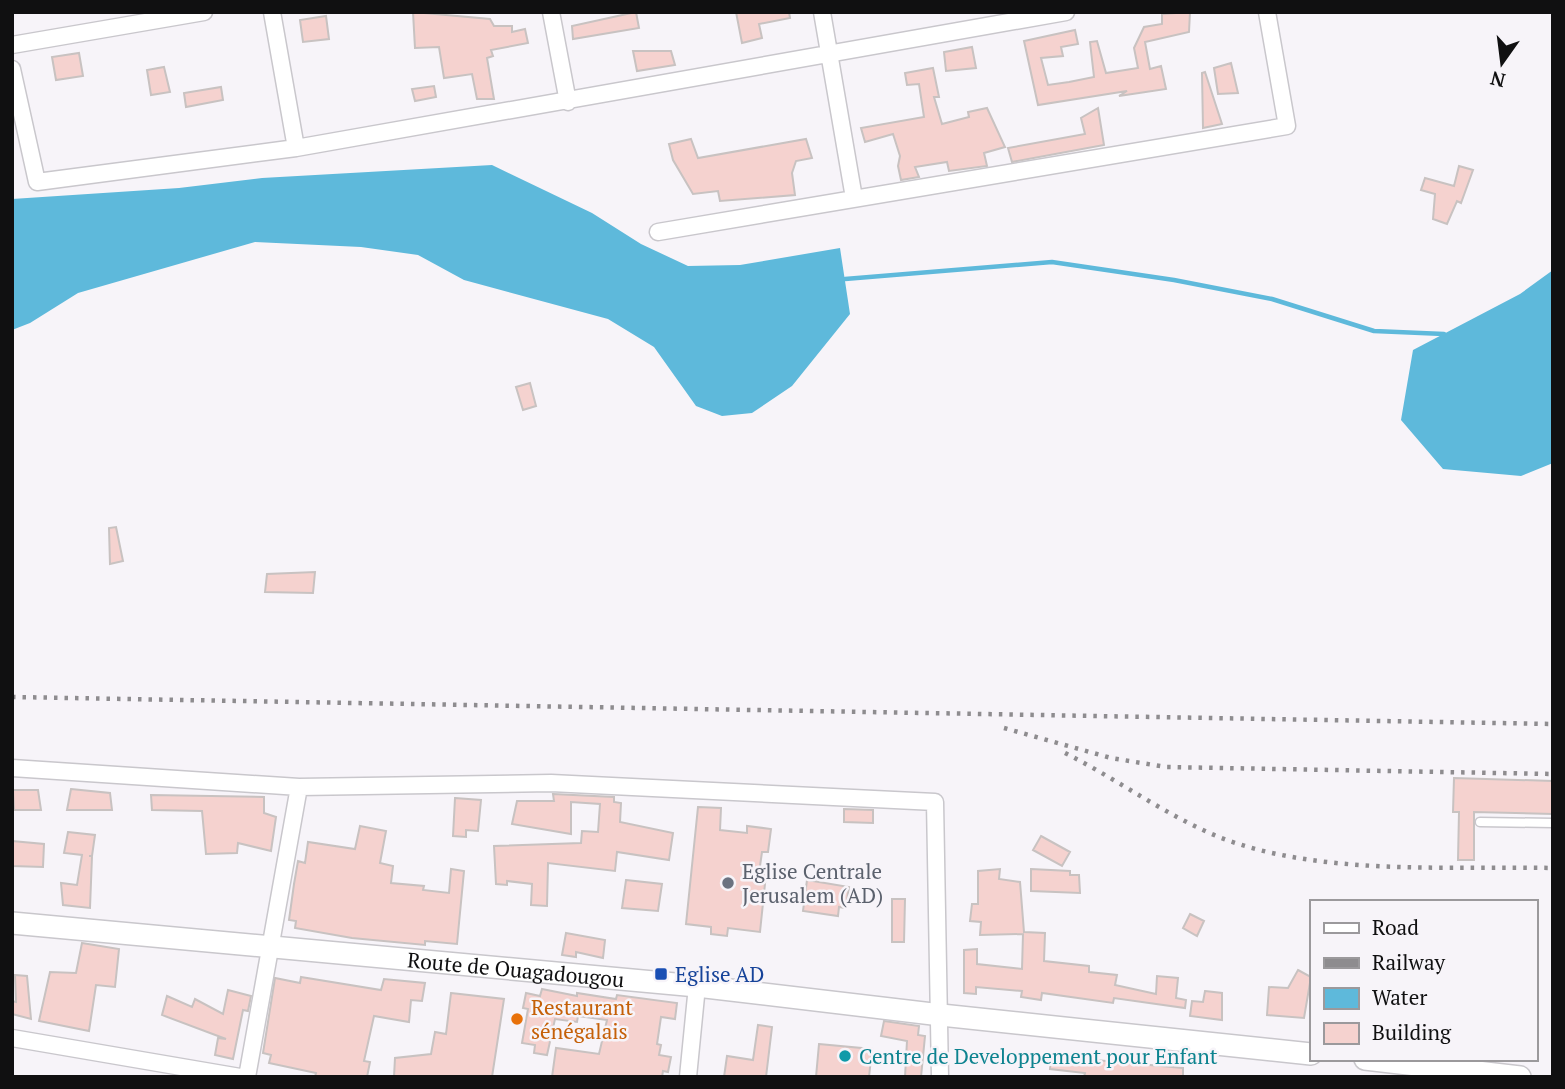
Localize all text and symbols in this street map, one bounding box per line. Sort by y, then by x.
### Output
north arrow [1467,28,1537,98]
text: N [1487,66,1508,94]
place label: Eglise Centrale Jerusalem (AD) [742,857,883,909]
marker: Eglise Centrale Jerusalem (AD) [720,875,736,891]
legend [1310,900,1537,1061]
text: Road [1372,913,1419,941]
street label: Route de Ouagadougou [406,945,625,993]
text: Railway [1372,948,1446,976]
place label: Eglise AD [675,960,764,988]
marker: Eglise AD [653,966,669,982]
text: Water [1372,983,1427,1011]
place label: Restaurant sénégalais [531,993,633,1045]
marker: Restaurant sénégalais [509,1011,525,1027]
text: Building [1372,1018,1452,1046]
place label: Centre de Developpement pour Enfant [859,1042,1218,1070]
marker: Centre de Developpement pour Enfant [837,1048,853,1064]

